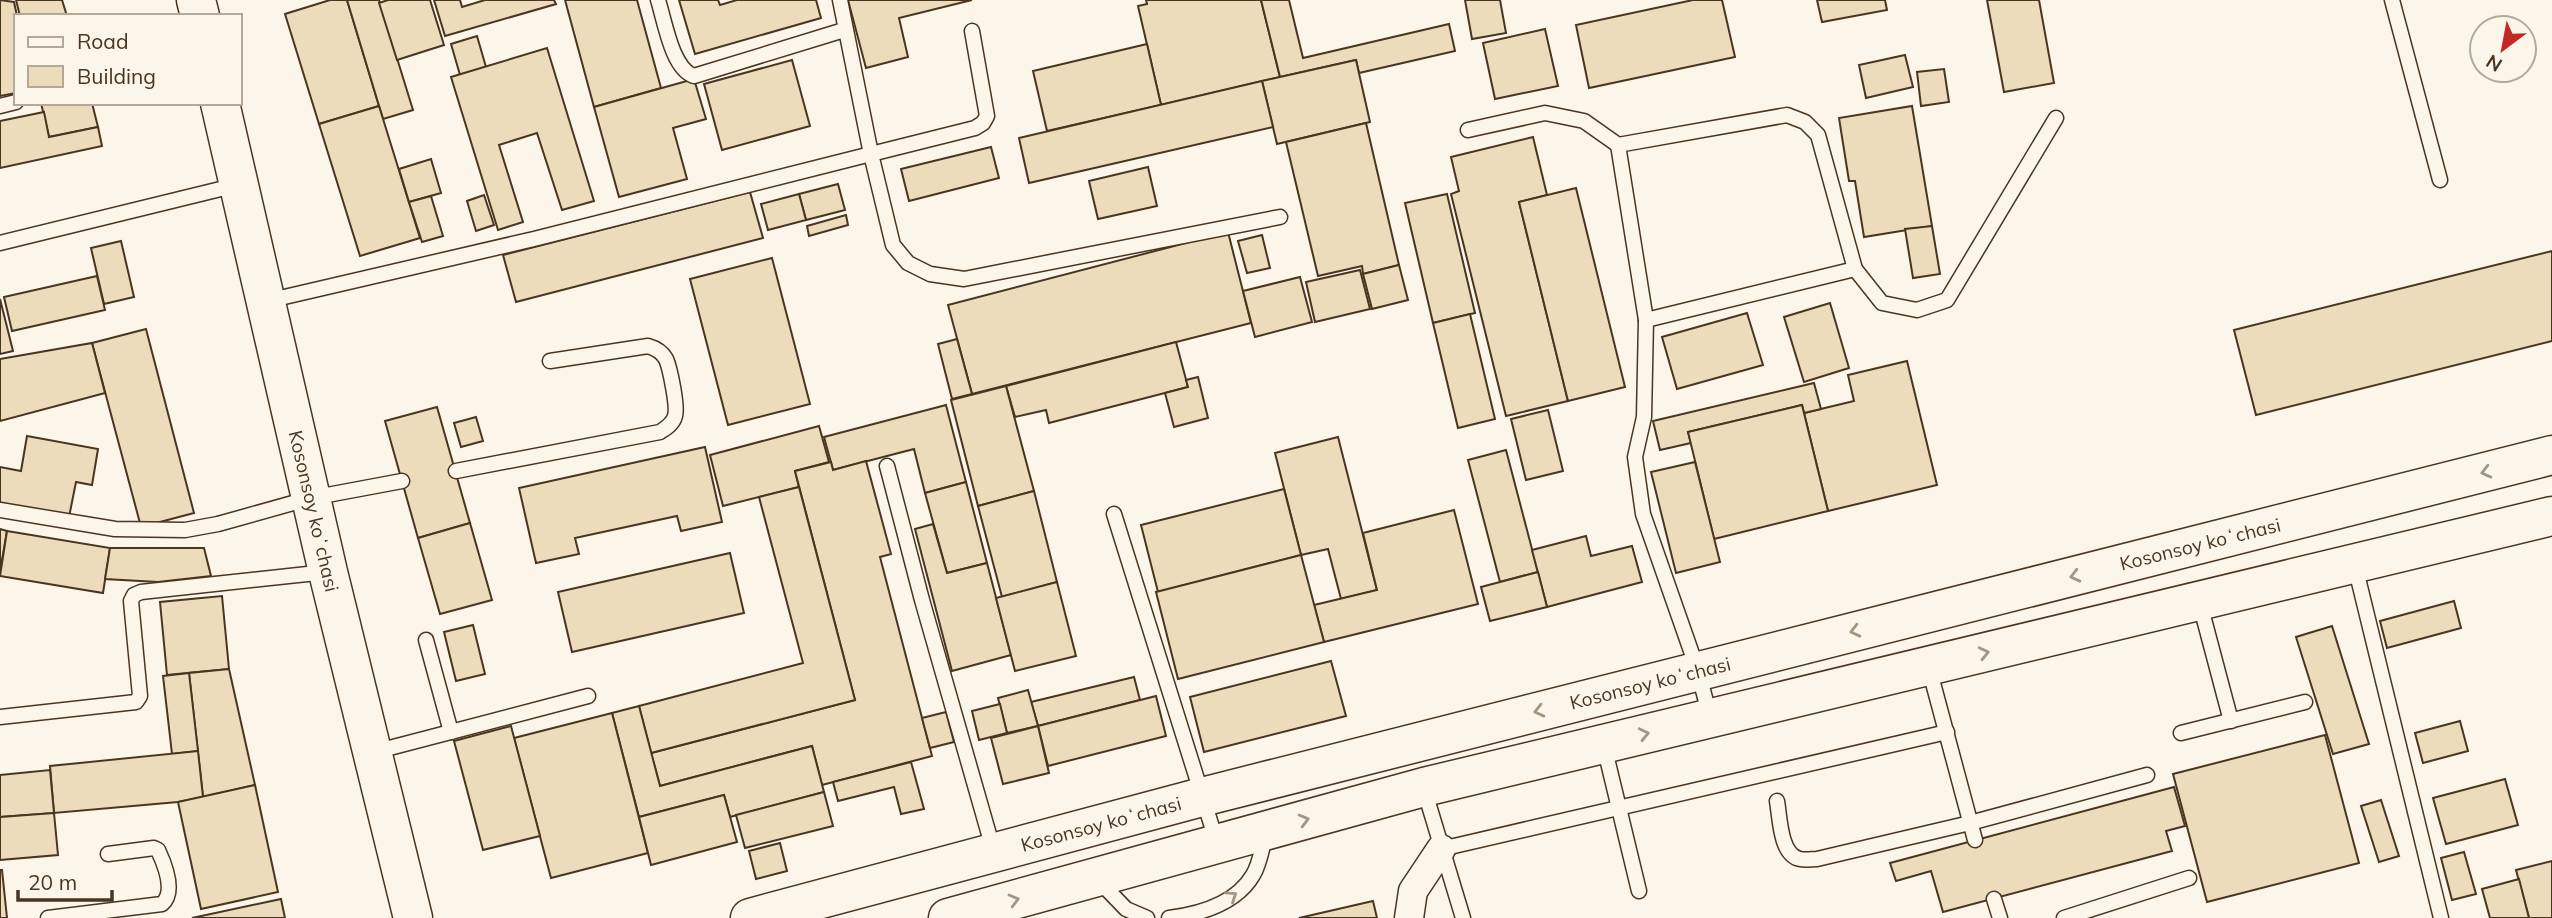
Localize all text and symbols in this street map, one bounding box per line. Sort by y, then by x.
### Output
legend [14,14,242,105]
north arrow [2468,14,2538,84]
text: Road [77,28,128,54]
text: N [2482,49,2506,77]
text: Building [77,63,156,89]
street label: Kosonsoy koʻchasi [284,428,344,594]
one-way arrow [2480,464,2492,478]
street label: Kosonsoy koʻchasi [2117,512,2283,576]
one-way arrow [2069,568,2081,582]
one-way arrow [1849,623,1861,637]
one-way arrow [1978,647,1990,661]
street label: Kosonsoy koʻchasi [1567,651,1733,715]
one-way arrow [1533,703,1545,717]
one-way arrow [1638,728,1650,742]
street label: Kosonsoy koʻchasi [1018,791,1184,857]
one-way arrow [1298,814,1310,828]
scale bar [18,858,112,902]
text: 20 m [28,869,77,895]
one-way arrow [1224,892,1237,904]
one-way arrow [1008,894,1020,908]

